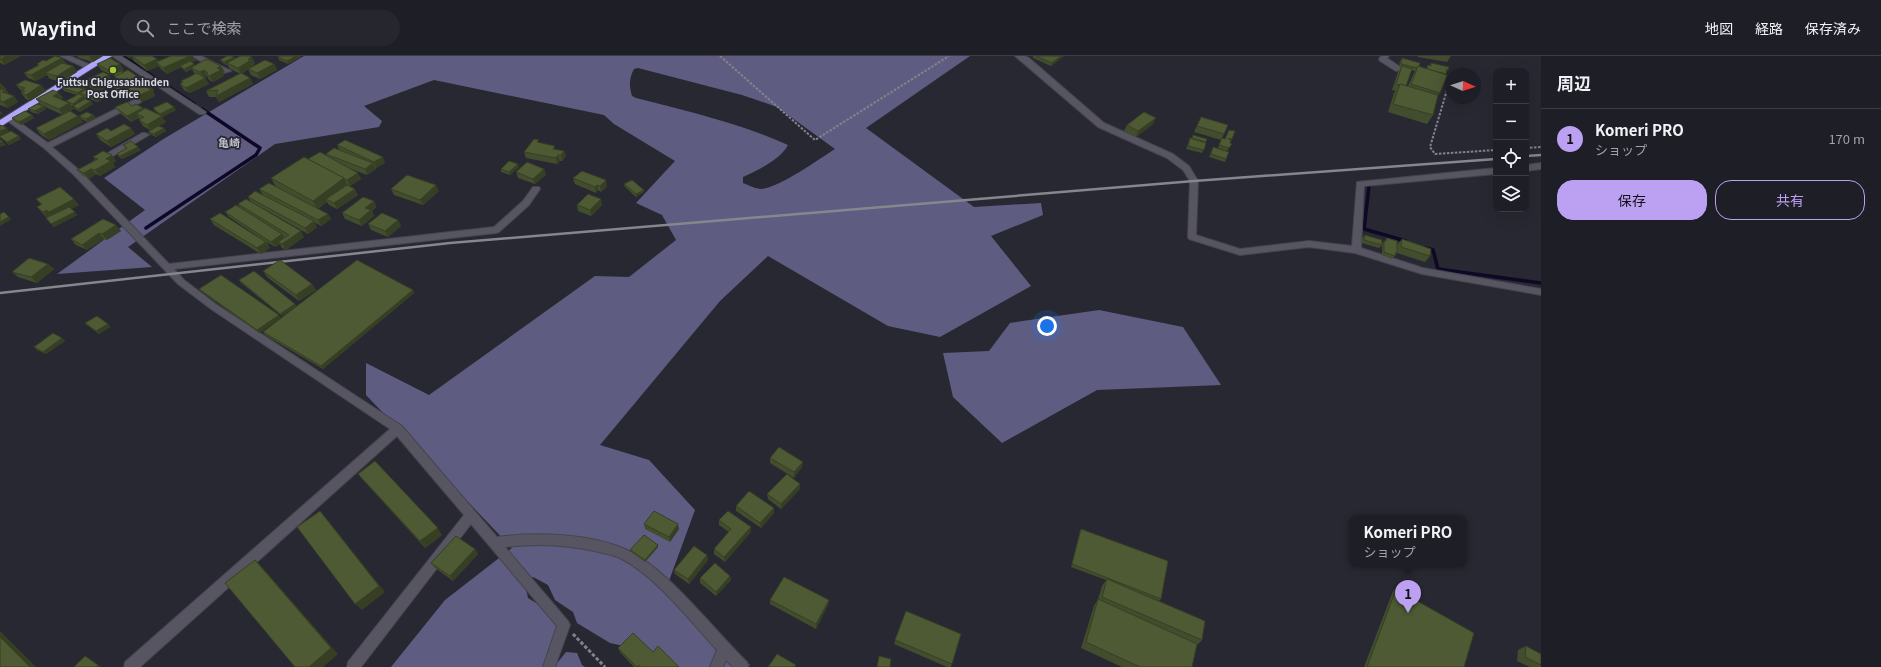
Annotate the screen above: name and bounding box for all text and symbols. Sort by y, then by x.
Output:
search box [120,10,400,46]
text: Wayfind [20,14,96,41]
icon: search [134,17,156,39]
text: ここで検索 [166,17,241,38]
text: 地図 [1705,18,1733,38]
text: 経路 [1755,18,1783,38]
text: 保存済み [1805,18,1861,38]
marker: Futtsu Chigusashinden Post Office [108,65,118,75]
north arrow [1445,68,1481,104]
map controls [1493,68,1529,212]
button: + [1493,68,1529,104]
text: 周辺 [1557,70,1591,95]
place label: Futtsu Chigusashinden Post Office [57,74,169,101]
button: − [1493,104,1529,140]
text: Komeri PRO [1595,119,1684,140]
text: 1 [1566,129,1574,148]
text: 170 m [1828,129,1865,148]
district label: 亀崎 [218,134,240,150]
button: locate [1493,140,1529,176]
text: ショップ [1595,140,1647,159]
button: layers [1493,176,1529,212]
button: 保存 [1557,180,1707,220]
button: 共有 [1715,180,1865,220]
your location [1037,316,1057,336]
popup [1349,515,1467,567]
text: Komeri PRO [1364,521,1452,542]
text: ショップ [1364,542,1416,561]
pin: 1 [1395,580,1421,613]

